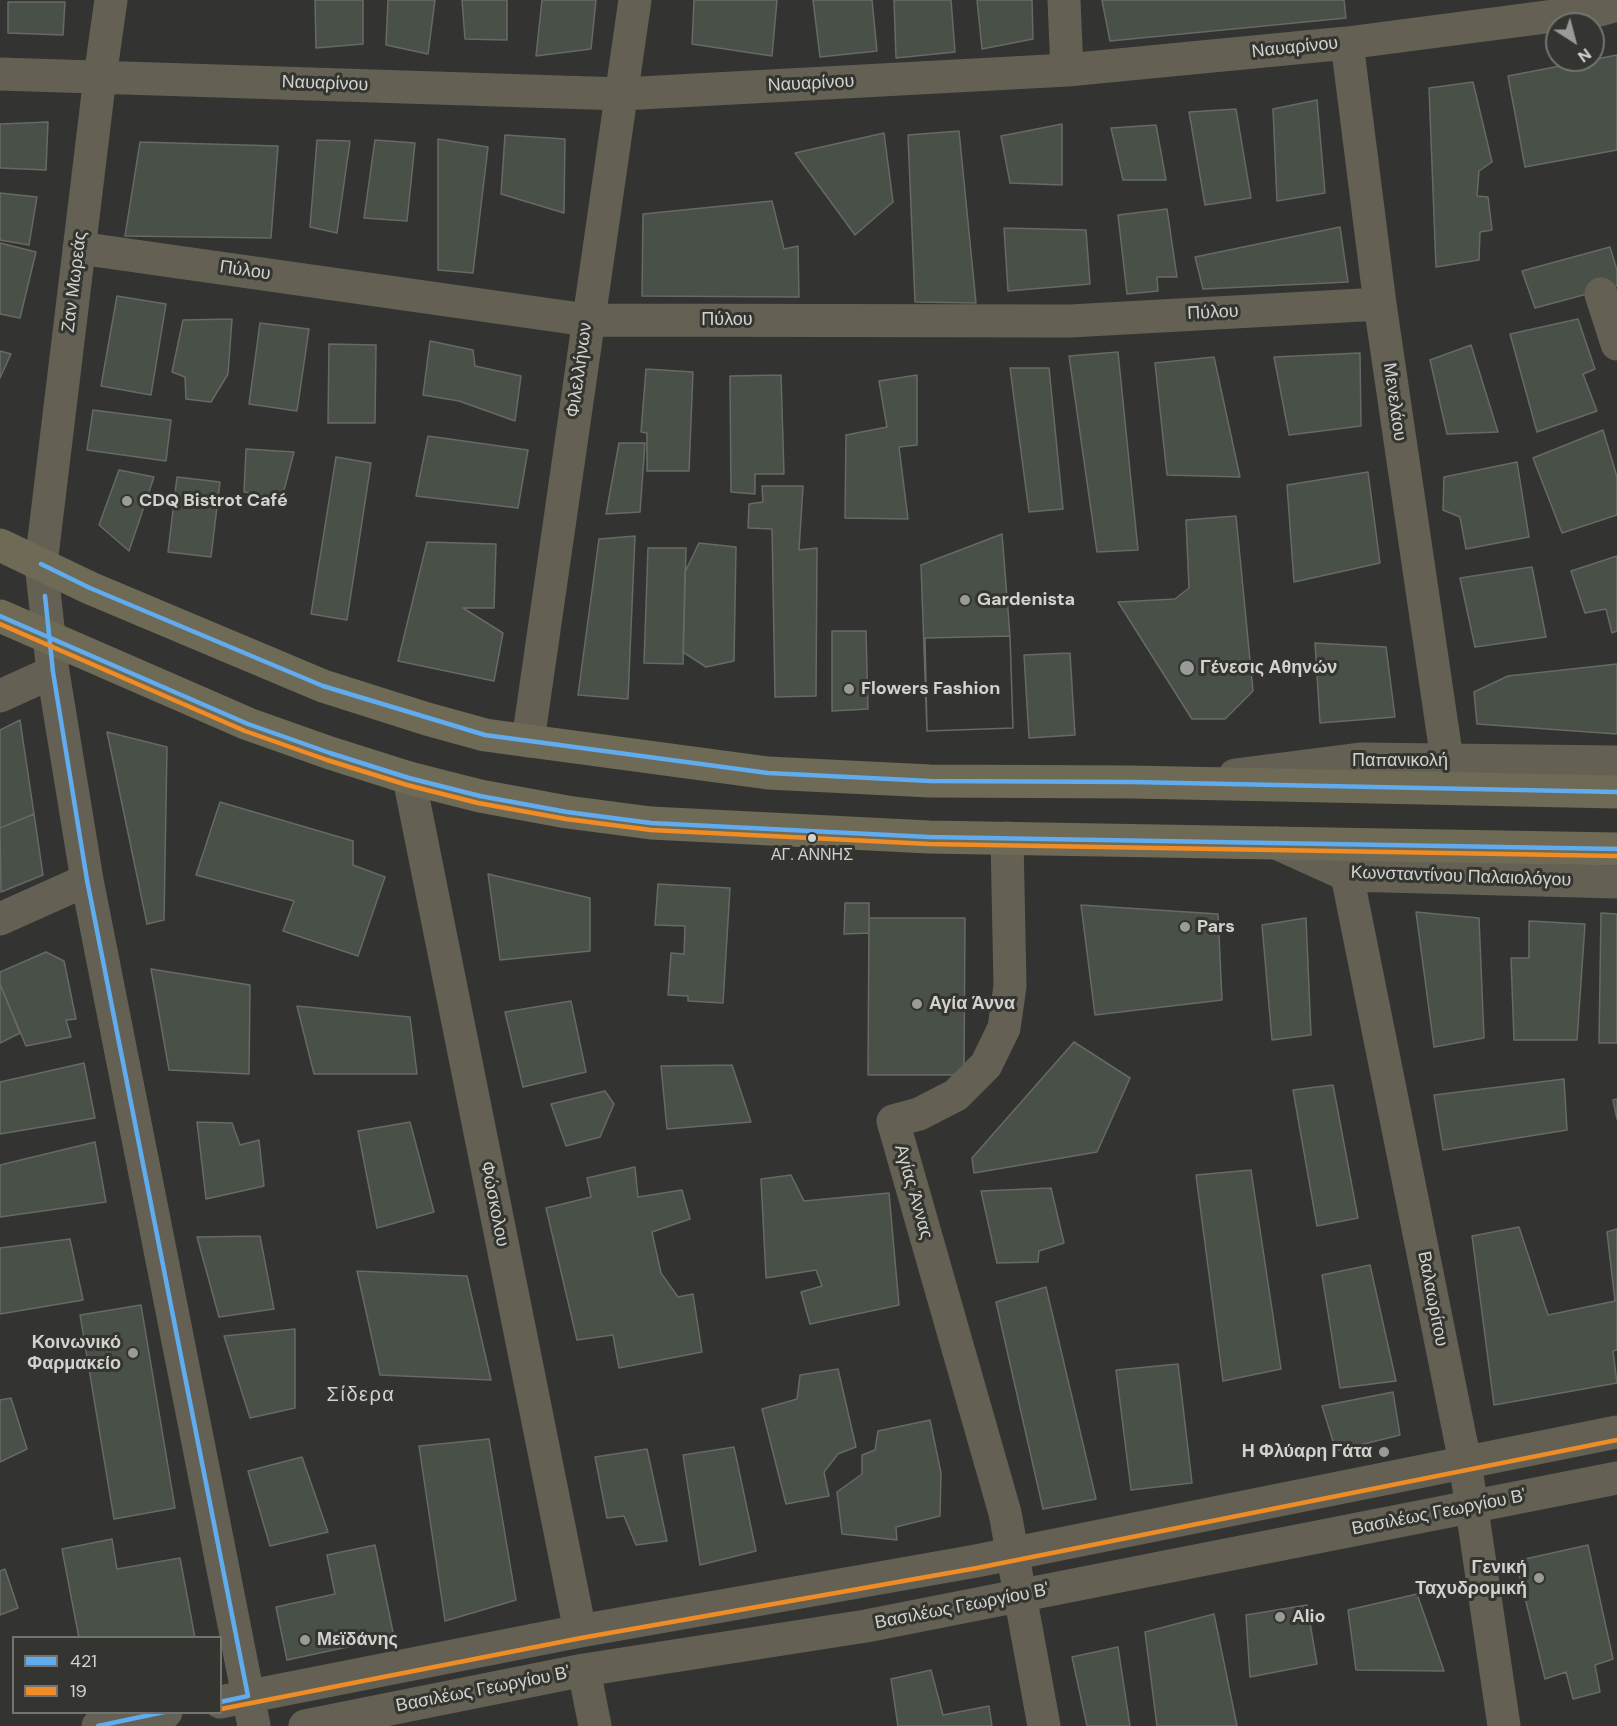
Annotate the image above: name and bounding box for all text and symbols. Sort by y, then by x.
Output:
north arrow [1545,12,1605,72]
street label: Ναυαρίνου [1251,33,1339,63]
text: N [1574,43,1596,67]
street label: Ναυαρίνου [767,71,855,97]
street label: Ναυαρίνου [281,72,369,96]
street label: Ζαν Μωρεάς [58,230,92,334]
street label: Πύλου [218,257,272,285]
street label: Πύλου [1187,301,1239,325]
street label: Πύλου [701,309,753,331]
street label: Φιλελλήνων [563,321,597,419]
street label: Μενελάου [1378,361,1410,443]
place label: CDQ Bistrot Café [139,490,288,512]
marker: CDQ Bistrot Café [120,494,134,508]
place label: Gardenista [977,589,1075,611]
marker: Gardenista [958,593,972,607]
place label: Γένεσις Αθηνών [1200,657,1337,679]
marker: Γένεσις Αθηνών [1178,659,1196,677]
place label: Flowers Fashion [861,678,1000,700]
marker: Flowers Fashion [842,682,856,696]
street label: Παπανικολή [1352,750,1448,772]
marker: ΑΓ. ΑΝΝΗΣ [806,832,818,844]
place label: ΑΓ. ΑΝΝΗΣ [771,846,853,866]
street label: Κωνσταντίνου Παλαιολόγου [1350,862,1572,892]
place label: Pars [1197,916,1235,938]
marker: Pars [1178,920,1192,934]
place label: Αγία Άννα [929,993,1015,1015]
marker: Αγία Άννα [910,997,924,1011]
street label: Αγίας Άννας [889,1142,937,1242]
street label: Φώσκολου [475,1159,513,1249]
street label: Βαλαωρίτου [1412,1250,1452,1348]
place label: Κοινωνικό Φαρμακείο [27,1332,121,1374]
marker: Κοινωνικό Φαρμακείο [126,1346,140,1360]
district label: Σίδερα [327,1384,395,1408]
place label: Η Φλύαρη Γάτα [1242,1441,1372,1463]
marker: Η Φλύαρη Γάτα [1377,1445,1391,1459]
street label: Βασιλέως Γεωργίου Β' [1350,1486,1528,1540]
place label: Γενική Ταχυδρομική [1415,1557,1527,1600]
marker: Γενική Ταχυδρομική [1532,1571,1546,1585]
street label: Βασιλέως Γεωργίου Β' [873,1580,1051,1634]
place label: Alio [1292,1606,1325,1628]
marker: Alio [1273,1610,1287,1624]
place label: Μεϊδάνης [317,1629,398,1651]
marker: Μεϊδάνης [298,1633,312,1647]
legend [12,1636,222,1714]
text: 421 [70,1649,97,1673]
street label: Βασιλέως Γεωργίου Β' [394,1663,572,1717]
text: 19 [70,1679,87,1703]

